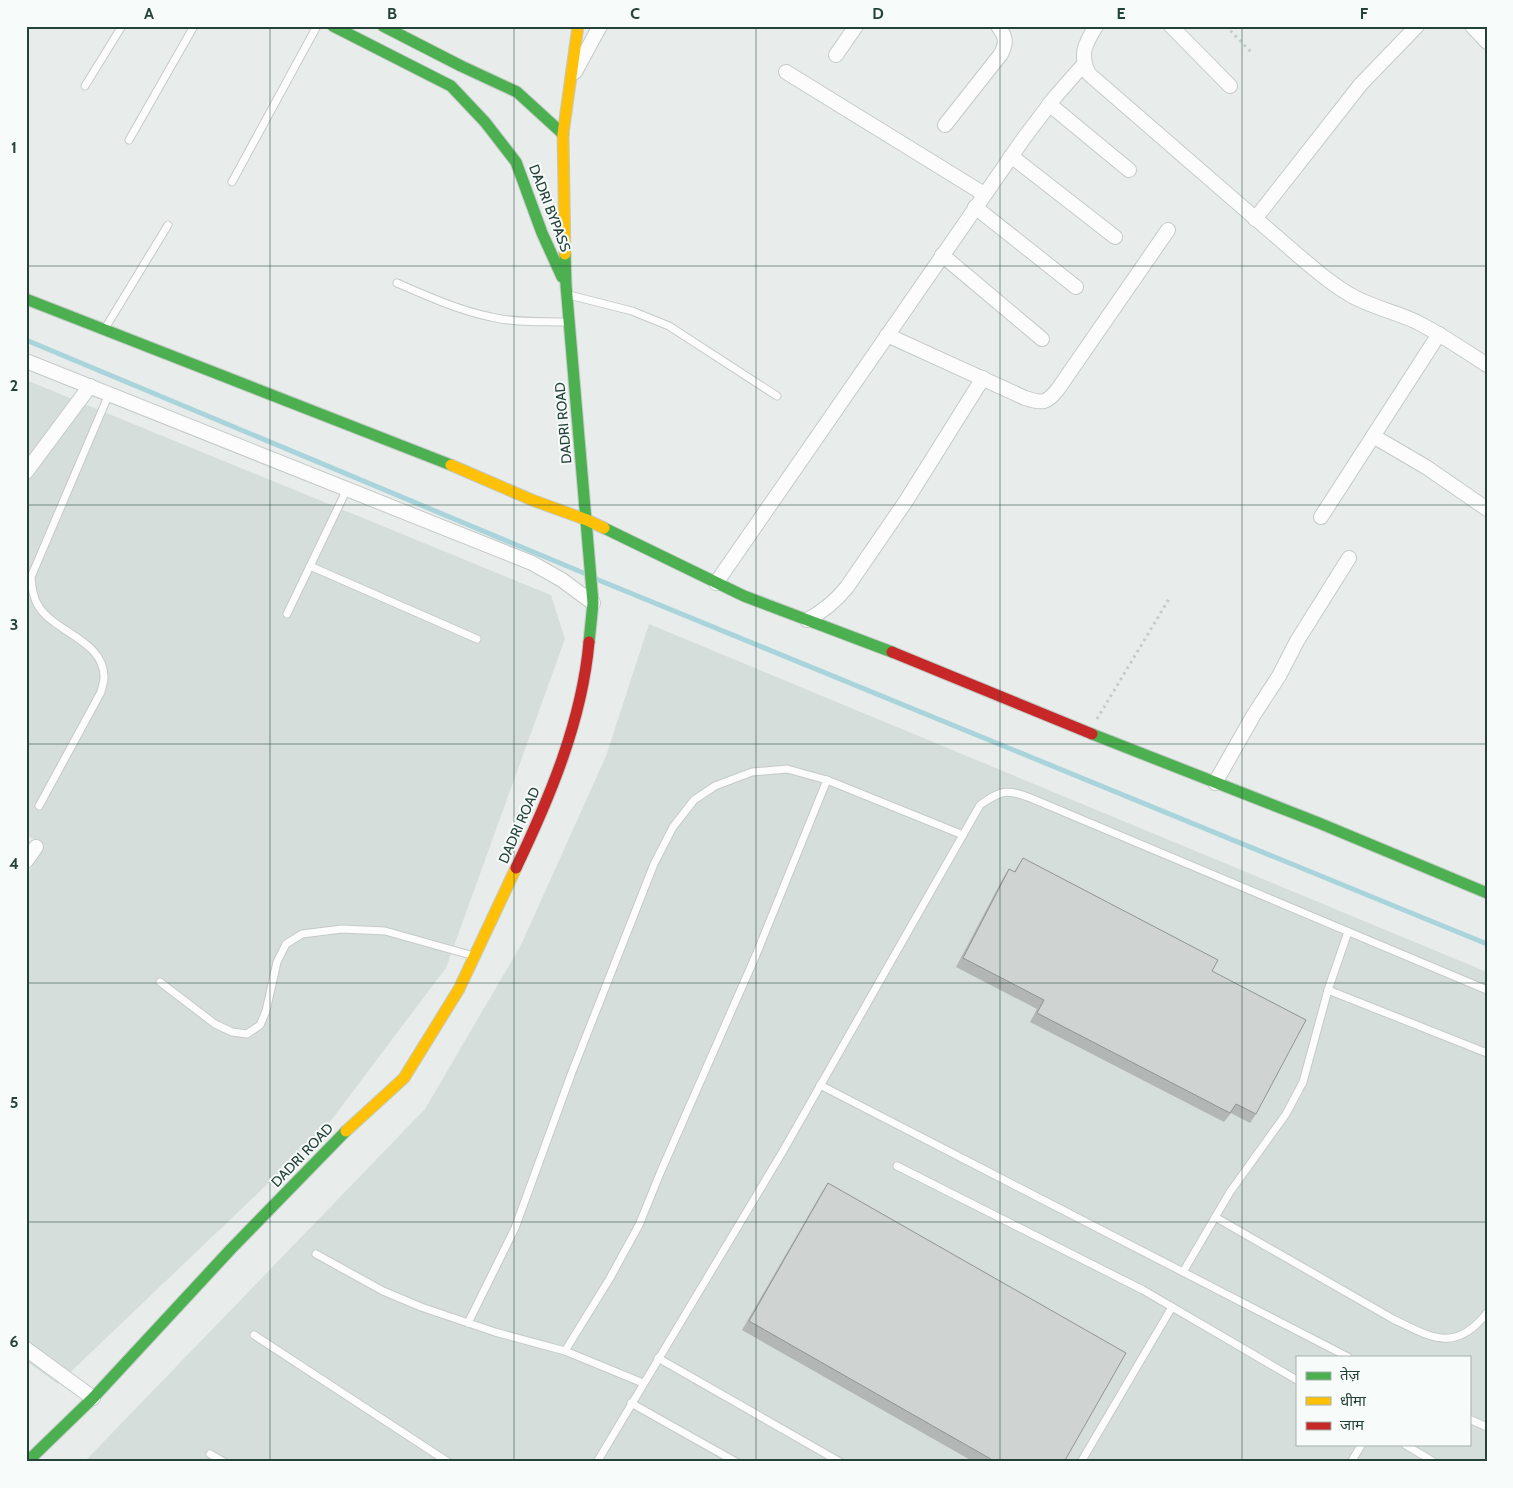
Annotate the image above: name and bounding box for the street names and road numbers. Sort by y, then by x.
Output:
street label: DADRI BYPASS [525,162,575,254]
street label: DADRI ROAD [550,381,576,465]
street label: DADRI ROAD [494,784,544,866]
street label: DADRI ROAD [267,1119,337,1191]

